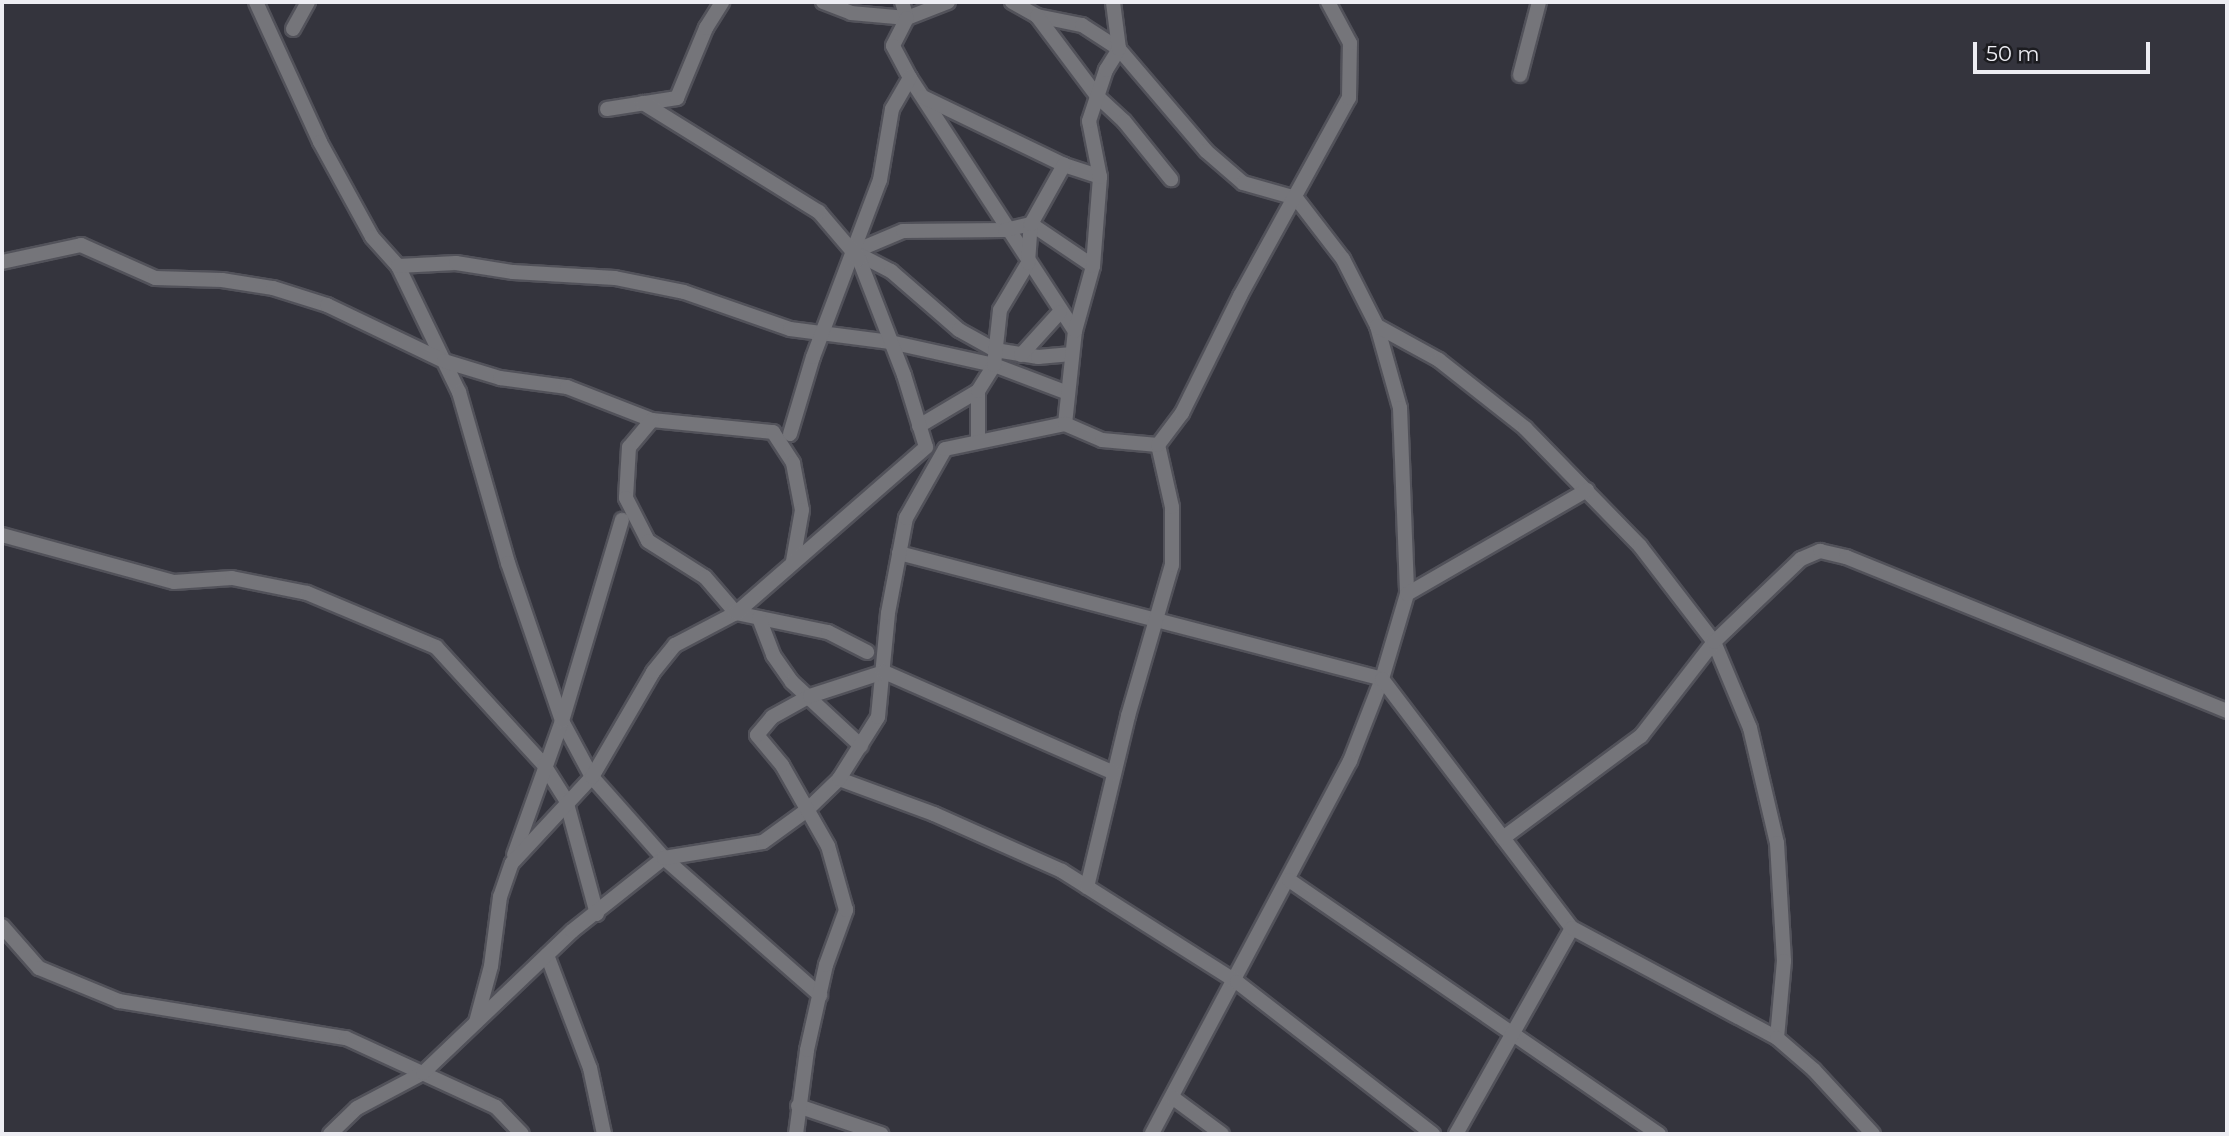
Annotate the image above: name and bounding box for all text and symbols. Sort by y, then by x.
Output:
scale bar [1977,28,2154,72]
text: 50 m [1986,41,2040,66]

